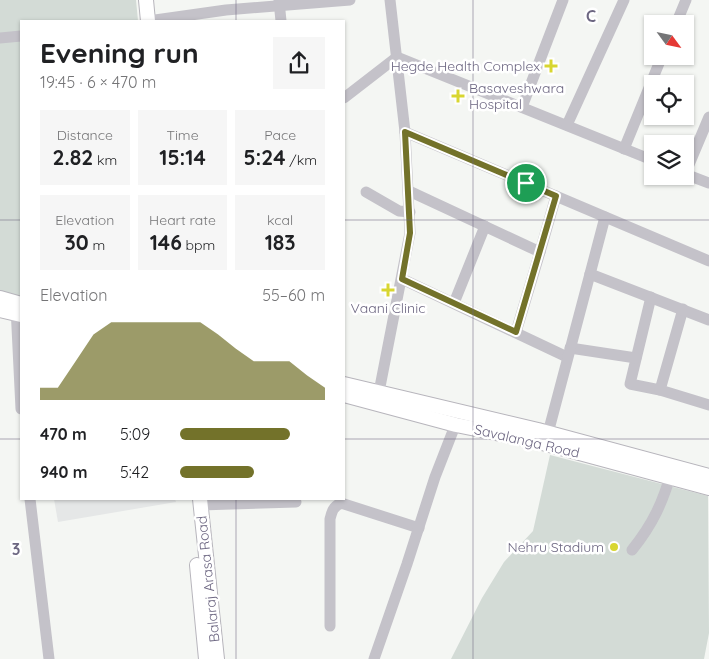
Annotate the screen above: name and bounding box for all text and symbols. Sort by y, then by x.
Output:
text: C [586,6,596,26]
north arrow [644,15,694,65]
map controls [644,15,694,185]
text: Evening run [40,35,199,70]
button: share [273,37,325,89]
place label: Hegde Health Complex [391,57,540,75]
marker: Hegde Health Complex [544,59,558,73]
text: 19:45 · 6 × 470 m [40,72,156,92]
button: locate [644,75,694,125]
place label: Basaveshwara Hospital [469,79,564,113]
marker: Basaveshwara Hospital [451,89,465,103]
text: Distance [57,126,113,144]
text: Time [166,126,199,144]
text: Pace [264,126,296,144]
button: layers [644,135,694,185]
text: 2.82 [52,144,93,170]
text: 15:14 [159,144,206,170]
text: 5:24 [243,144,286,170]
text: km [93,151,117,169]
text: /km [286,151,317,169]
pin [505,162,547,204]
icon: arrive [512,169,540,197]
text: Elevation [55,211,114,229]
text: Heart rate [149,211,216,229]
text: kcal [267,211,293,229]
text: 30 [64,229,89,255]
text: 146 [150,229,182,255]
text: 183 [265,229,296,255]
text: m [89,236,105,254]
text: bpm [182,236,215,254]
marker: Vaani Clinic [381,283,395,297]
text: Elevation [40,285,107,305]
text: 55–60 m [262,285,325,305]
place label: Vaani Clinic [351,299,425,317]
street label: Savalanga Road [473,420,581,462]
text: 470 m [40,424,87,444]
text: 5:09 [120,424,150,444]
text: 940 m [40,462,88,482]
text: 5:42 [120,462,149,482]
street label: Balaraj Arasa Road [192,515,224,643]
place label: Nehru Stadium [507,538,604,556]
text: 3 [12,539,20,559]
marker: Nehru Stadium [608,541,620,553]

